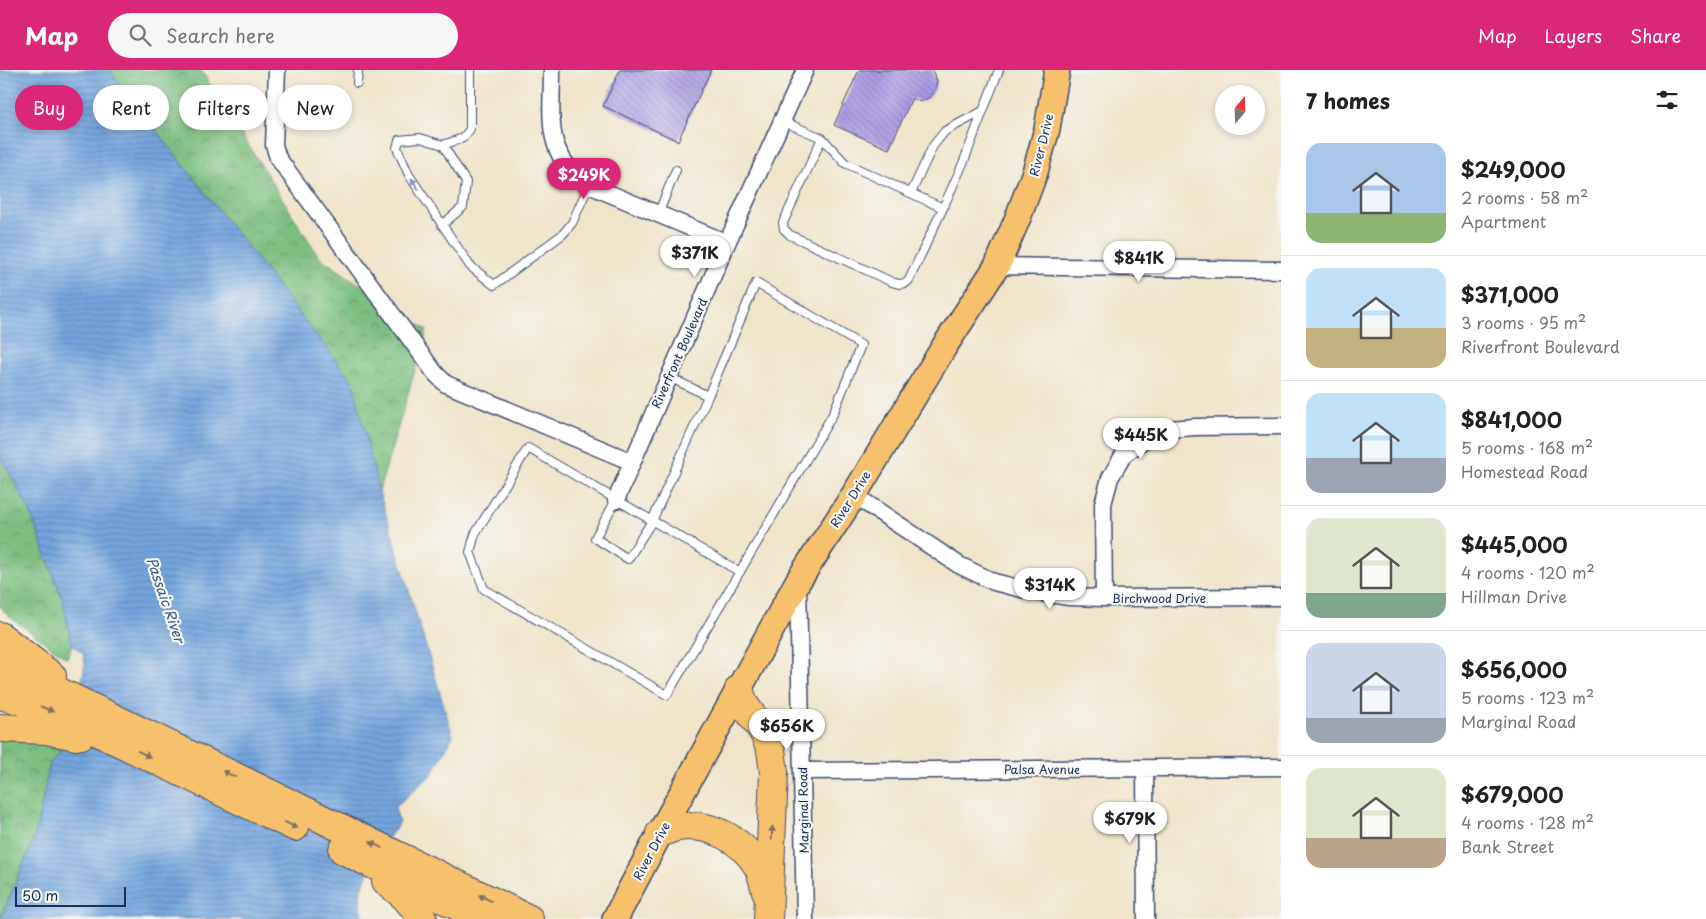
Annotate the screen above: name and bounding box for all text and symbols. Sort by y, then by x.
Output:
search box [108,13,458,58]
text: Map [25,17,78,53]
icon: search [126,21,154,49]
text: Search here [166,21,275,49]
text: Map [1478,22,1517,49]
text: Layers [1545,22,1602,49]
text: Share [1630,22,1681,49]
text: 7 homes [1306,84,1390,116]
chip: Buy [15,85,83,130]
chip: Rent [93,85,169,130]
chip: Filters [179,85,268,130]
chip: New [278,85,352,130]
north arrow [1215,85,1265,135]
map controls [1215,85,1265,135]
icon: filters [1653,86,1681,114]
street label: River Drive [1025,112,1057,178]
text: $249,000 [1461,153,1566,185]
pin: $249K [549,158,619,200]
text: $249K [558,162,610,186]
icon: home [1346,163,1406,223]
one-way arrow [410,177,420,191]
text: 2 rooms · 58 m² [1461,185,1588,209]
text: Apartment [1461,209,1546,233]
pin: $371K [660,236,730,278]
text: $371K [671,240,719,264]
pin: $841K [1104,240,1174,283]
text: $841K [1114,245,1164,269]
text: $371,000 [1461,278,1559,310]
icon: home [1346,288,1406,348]
street label: Riverfront Boulevard [647,294,712,411]
text: 3 rooms · 95 m² [1461,310,1586,334]
text: Riverfront Boulevard [1461,334,1620,358]
text: $841,000 [1461,403,1562,435]
icon: home [1346,413,1406,473]
pin: $445K [1106,418,1176,460]
text: $445K [1114,422,1168,446]
text: 5 rooms · 168 m² [1461,435,1593,459]
text: Homestead Road [1461,459,1588,483]
street label: River Drive [825,467,875,531]
text: $445,000 [1461,528,1568,560]
icon: home [1346,538,1406,598]
water label: Passaic River [142,555,191,647]
text: 4 rooms · 120 m² [1461,560,1595,584]
pin: $314K [1015,568,1085,610]
text: $314K [1025,572,1075,596]
text: Hillman Drive [1461,584,1567,608]
street label: Birchwood Drive [1112,589,1206,607]
text: $656,000 [1461,653,1567,685]
icon: home [1346,663,1406,723]
text: 5 rooms · 123 m² [1461,685,1594,709]
one-way arrow [39,706,54,714]
pin: $656K [752,708,822,751]
text: Marginal Road [1461,709,1576,733]
text: $656K [760,713,814,737]
one-way arrow [137,751,151,759]
street label: Palsa Avenue [1004,760,1080,778]
street label: Marginal Road [793,767,813,853]
one-way arrow [222,770,237,778]
text: $679,000 [1461,778,1563,810]
icon: home [1346,788,1406,848]
pin: $679K [1095,802,1165,844]
text: $679K [1104,806,1156,830]
text: 4 rooms · 128 m² [1461,810,1594,834]
street label: River Drive [628,819,674,883]
one-way arrow [284,821,298,829]
one-way arrow [768,825,776,841]
text: Bank Street [1461,834,1554,858]
one-way arrow [368,841,383,849]
scale bar [15,884,126,907]
text: 50 m [22,885,58,906]
one-way arrow [478,894,492,902]

